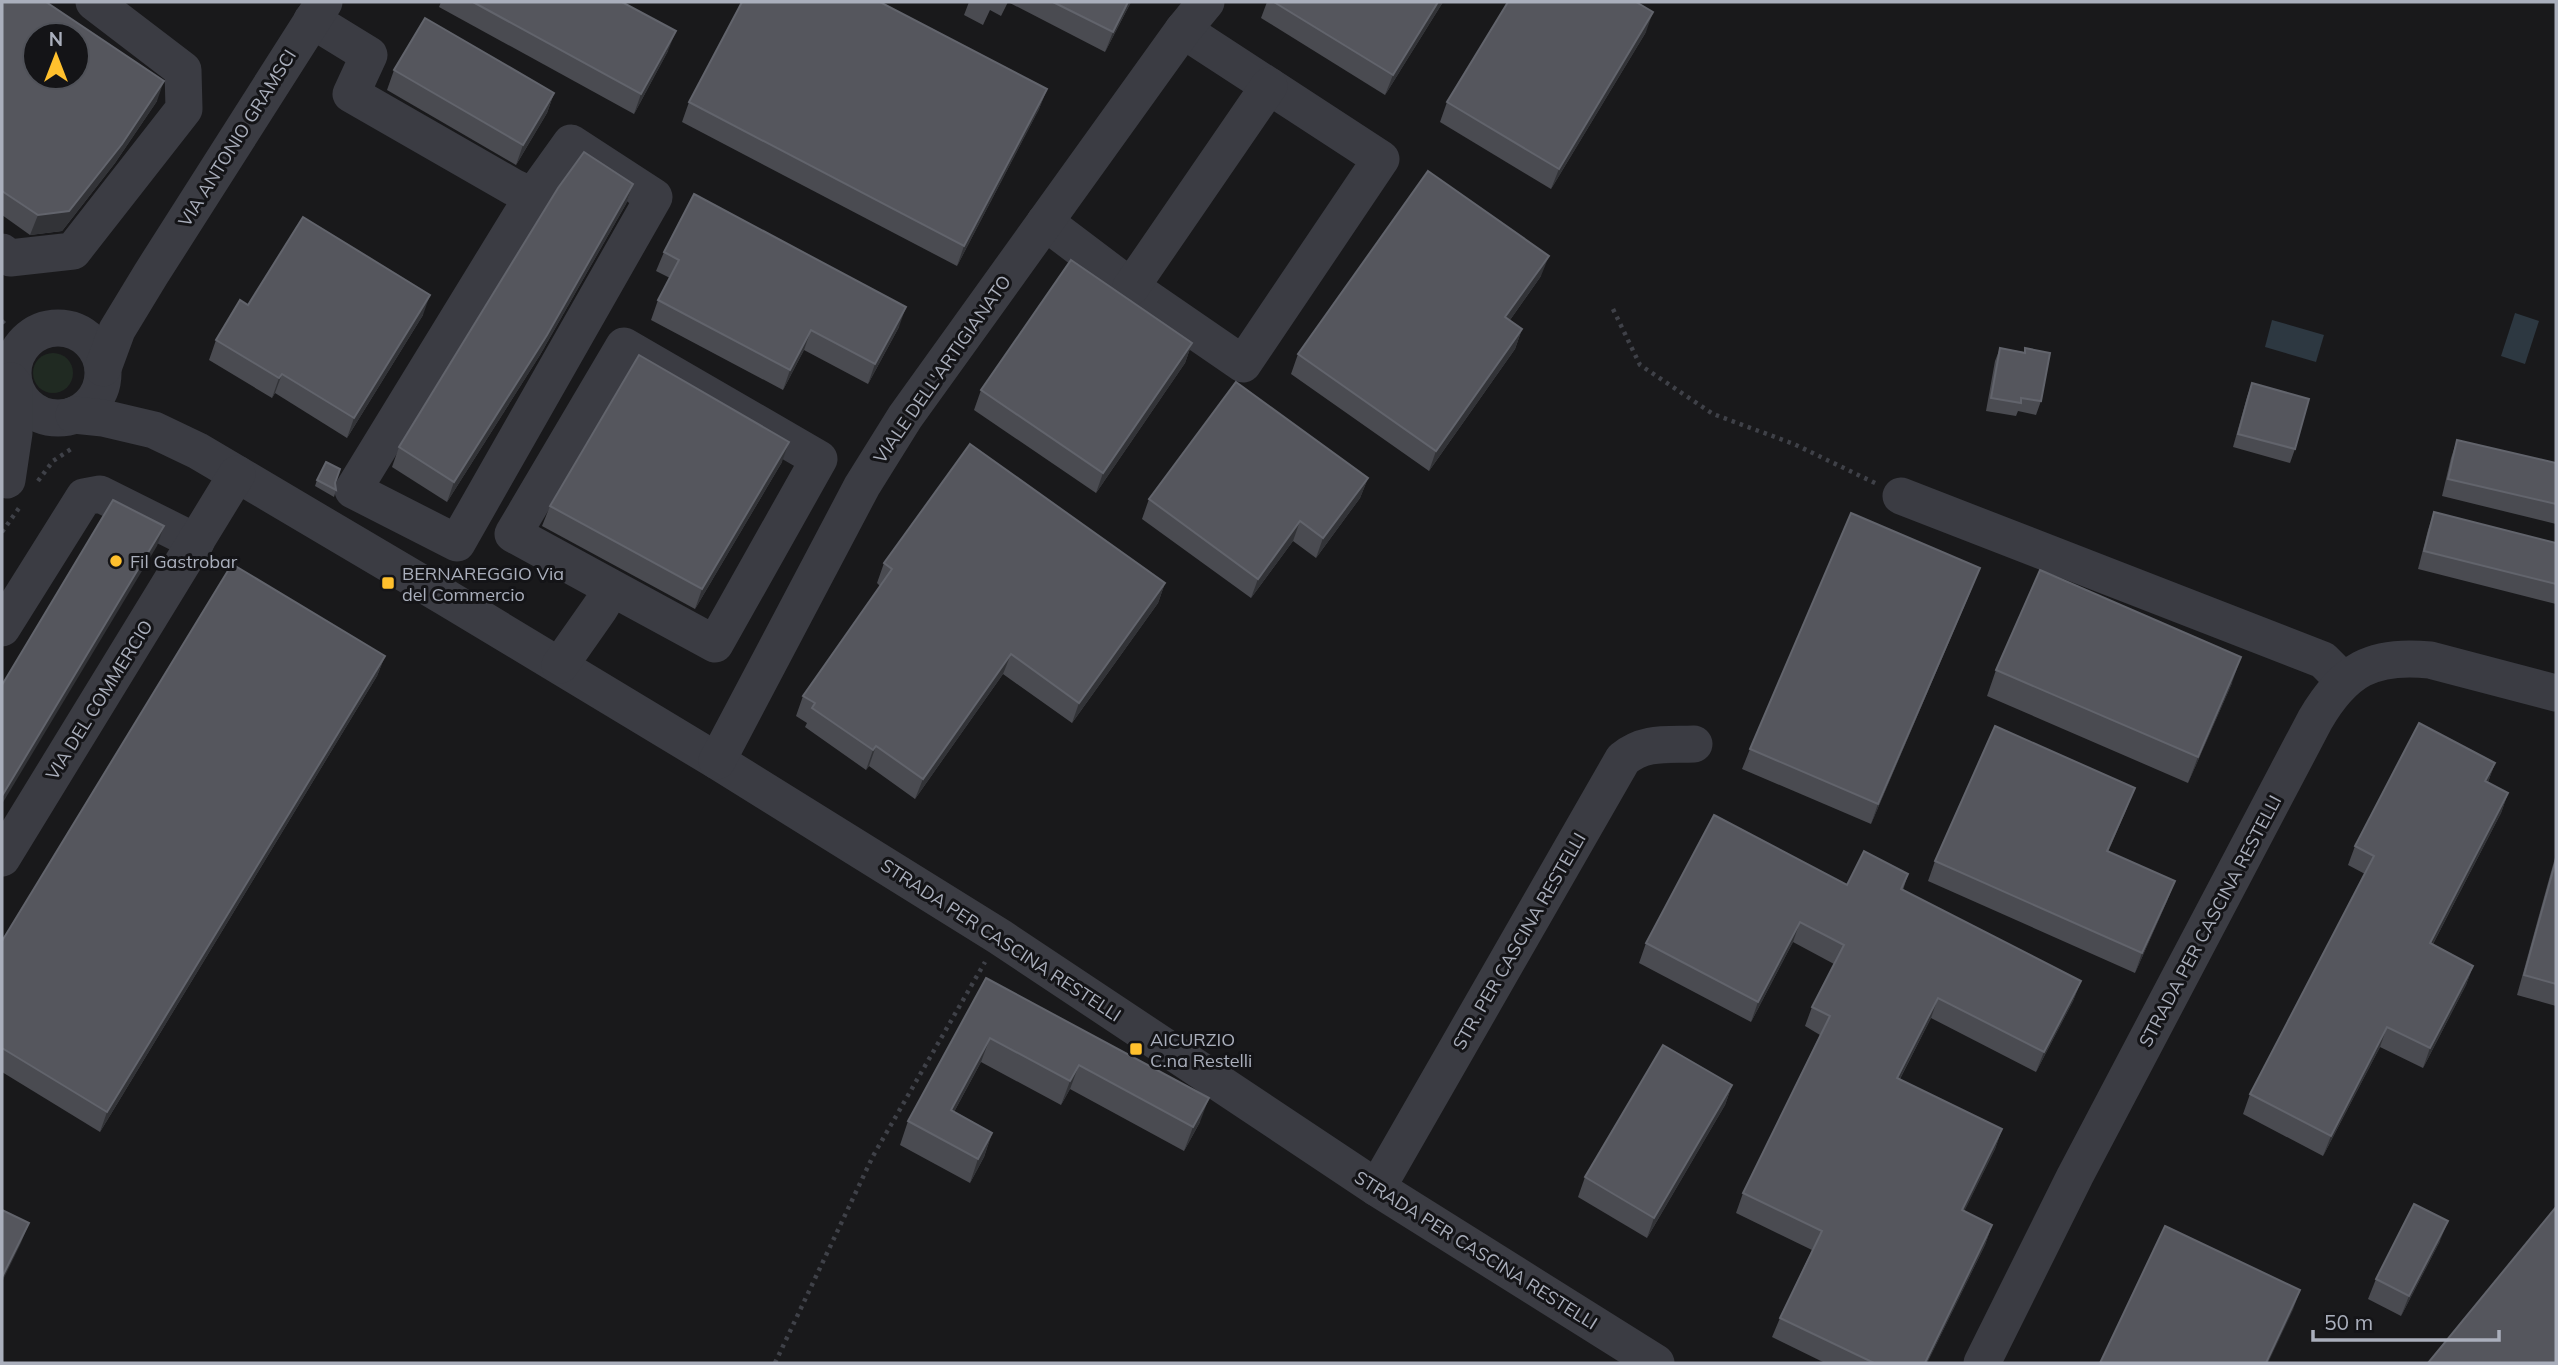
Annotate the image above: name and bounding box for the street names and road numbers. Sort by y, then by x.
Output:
street label: VIA ANTONIO GRAMSCI [173,45,301,231]
street label: VIALE DELL'ARTIGIANATO [868,271,1016,467]
street label: VIA DEL COMMERCIO [40,616,158,784]
street label: STRADA PER CASCINA RESTELLI [2134,791,2286,1051]
street label: STR. PER CASCINA RESTELLI [1447,828,1591,1054]
street label: STRADA PER CASCINA RESTELLI [876,854,1126,1026]
street label: STRADA PER CASCINA RESTELLI [1350,1165,1602,1335]

